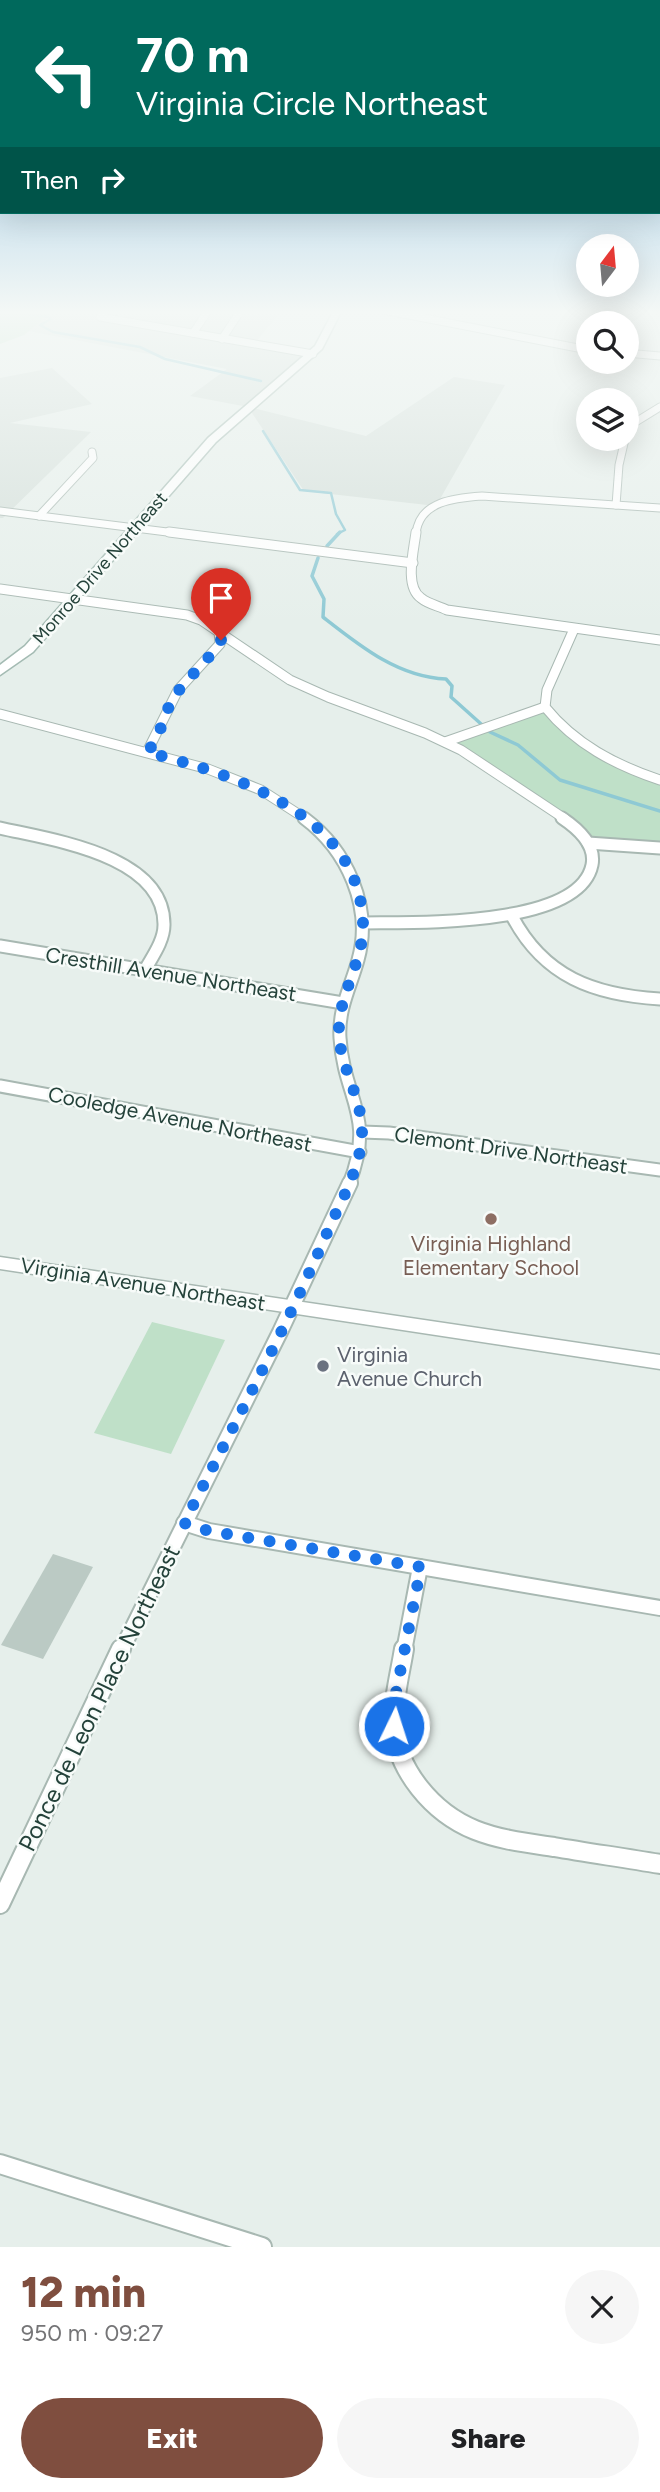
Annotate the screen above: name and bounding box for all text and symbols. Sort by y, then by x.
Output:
text: 70 m [136,25,249,84]
icon: left [21,28,112,119]
text: Virginia Circle Northeast [136,85,488,123]
icon: right [93,161,131,199]
text: Then [21,164,79,196]
north arrow [576,234,639,298]
map controls [576,234,639,451]
button: search [576,311,639,374]
button: layers [576,388,639,451]
street label: Monroe Drive Northeast [28,487,172,648]
pin [191,568,251,640]
icon: arrive [202,579,240,617]
street label: Cresthill Avenue Northeast [44,942,298,1006]
street label: Cooledge Avenue Northeast [46,1081,314,1157]
street label: Clemont Drive Northeast [393,1121,629,1179]
marker: Virginia Highland Elementary School [483,1211,499,1227]
place label: Virginia Highland Elementary School [403,1231,579,1280]
street label: Virginia Avenue Northeast [19,1252,267,1316]
place label: Virginia Avenue Church [337,1342,482,1391]
marker: Virginia Avenue Church [315,1358,331,1374]
street label: Ponce de Leon Place Northeast [12,1540,186,1856]
position arrow [357,1689,431,1763]
text: 12 min [21,2267,146,2318]
button: close [565,2270,639,2344]
text: 950 m · 09:27 [21,2319,163,2347]
button: Exit [21,2398,323,2478]
button: Share [337,2398,639,2478]

